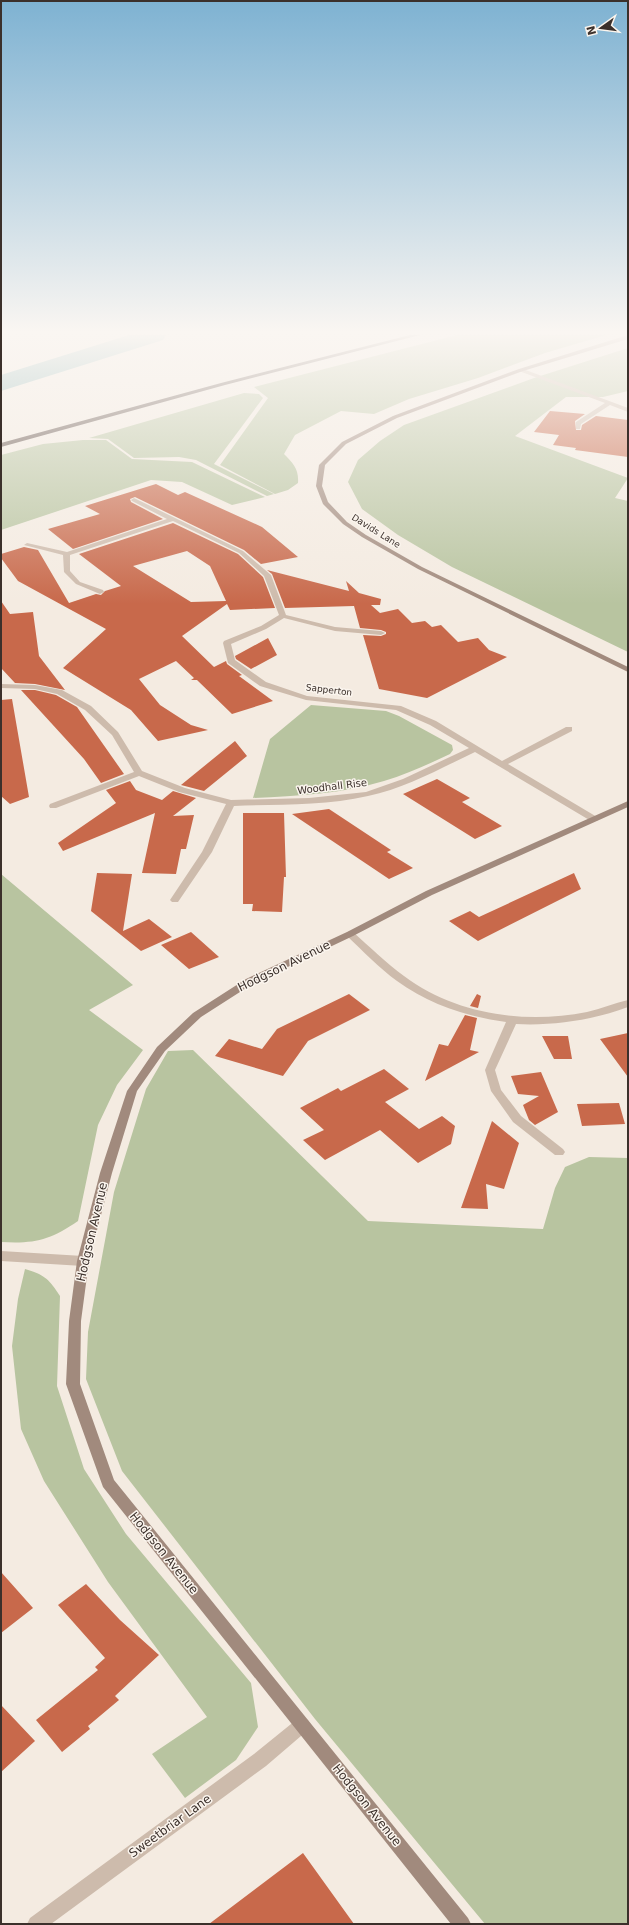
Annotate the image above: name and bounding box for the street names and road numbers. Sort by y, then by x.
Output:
street label: Davids Lane [350,512,402,550]
street label: Sapperton [305,682,353,698]
street label: Woodhall Rise [297,777,368,796]
street label: Hodgson Avenue [235,938,333,994]
street label: Hodgson Avenue [74,1181,110,1283]
street label: Hodgson Avenue [127,1509,201,1597]
street label: Hodgson Avenue [330,1761,404,1849]
street label: Sweetbriar Lane [126,1792,214,1860]

